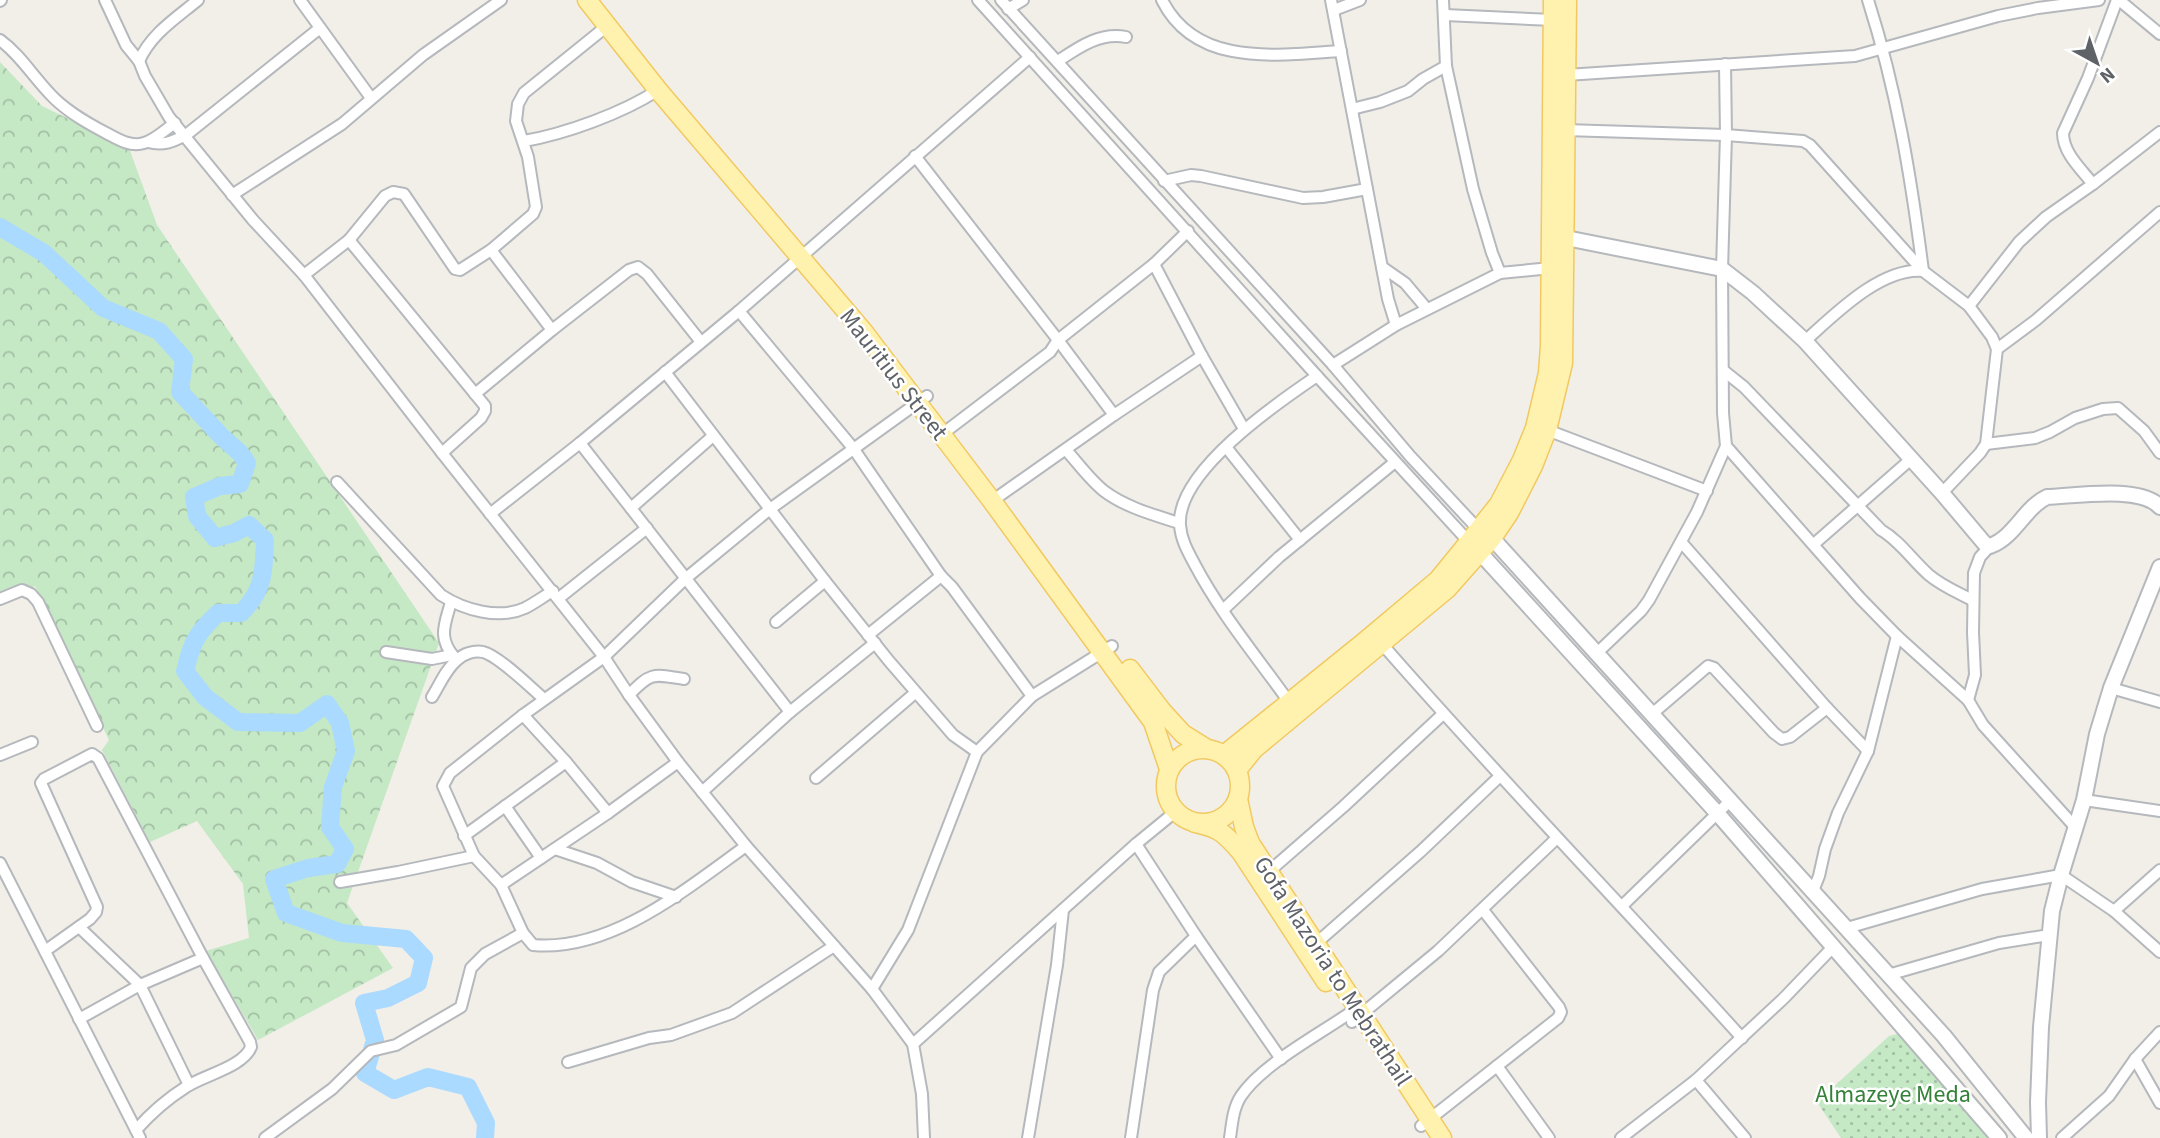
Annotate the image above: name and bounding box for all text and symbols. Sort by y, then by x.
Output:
north arrow [2062,28,2132,98]
text: N [2093,60,2120,89]
street label: Mauritius Street [831,301,956,448]
street label: Gofa Mazoria to Mebrathail [1245,849,1420,1093]
park label: Almazeye Meda [1815,1077,1971,1112]

